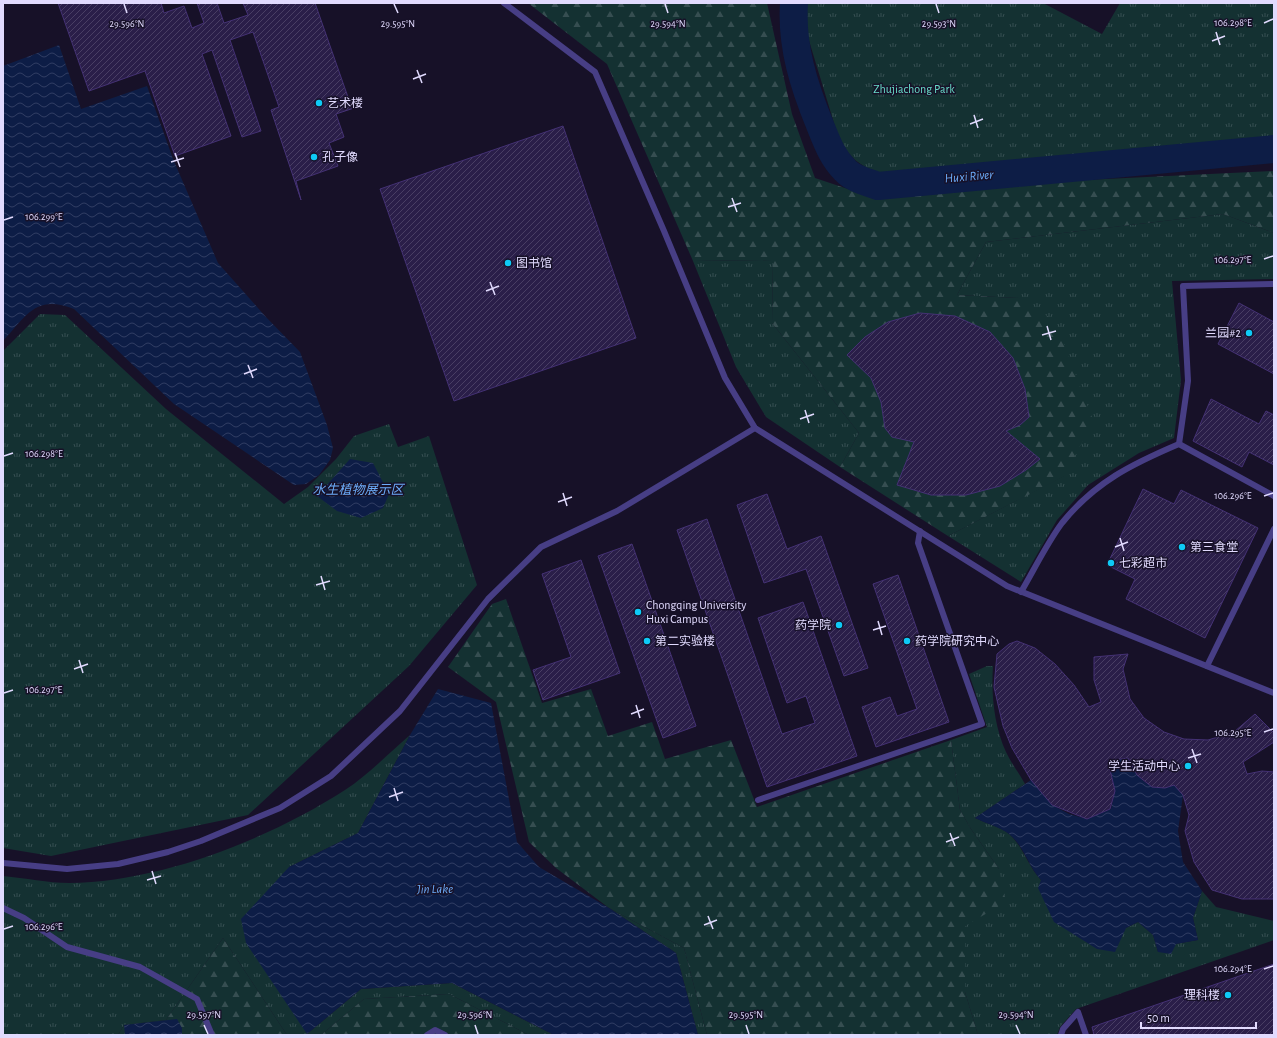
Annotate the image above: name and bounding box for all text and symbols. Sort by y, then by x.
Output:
text: 106.298°E [1214,18,1252,28]
text: 29.596°N [110,19,144,29]
text: 29.595°N [381,19,415,29]
text: 29.594°N [651,19,686,29]
text: 29.593°N [922,19,956,29]
park label: Zhujiachong Park [873,83,955,96]
place label: 艺术楼 [327,97,363,109]
marker: 艺术楼 [314,98,324,108]
place label: 孔子像 [322,150,358,163]
marker: 孔子像 [309,152,319,162]
water label: Huxi River [944,168,995,186]
text: 106.299°E [25,212,63,222]
text: 106.297°E [1215,255,1252,265]
place label: 图书馆 [516,256,552,269]
marker: 图书馆 [503,258,513,268]
place label: 兰园#2 [1205,327,1242,339]
marker: 兰园#2 [1244,328,1254,338]
text: 106.298°E [25,449,63,459]
water label: 水生植物展示区 [312,483,405,497]
text: 106.296°E [1214,491,1252,501]
place label: 第三食堂 [1190,540,1238,553]
marker: 第三食堂 [1177,542,1187,552]
place label: 七彩超市 [1119,556,1167,569]
marker: 七彩超市 [1106,558,1116,568]
place label: Chongqing University Huxi Campus [646,599,746,625]
marker: Chongqing University Huxi Campus [633,607,643,617]
place label: 药学院 [795,618,831,631]
marker: 药学院 [834,620,844,630]
place label: 第二实验楼 [655,634,715,647]
place label: 药学院研究中心 [915,634,999,647]
marker: 第二实验楼 [642,636,652,646]
marker: 药学院研究中心 [902,636,912,646]
text: 106.297°E [26,685,63,695]
text: 106.295°E [1215,728,1252,738]
place label: 学生活动中心 [1108,759,1180,772]
marker: 学生活动中心 [1183,761,1193,771]
water label: Jin Lake [416,883,453,896]
text: 106.296°E [25,922,63,932]
text: 106.294°E [1214,964,1252,974]
place label: 理科楼 [1184,988,1220,1001]
marker: 理科楼 [1223,990,1233,1000]
scale bar [1141,1004,1256,1030]
text: 29.597°N [187,1010,221,1020]
text: 29.596°N [458,1010,492,1020]
text: 29.595°N [729,1010,763,1020]
text: 29.594°N [999,1010,1034,1020]
text: 50 m [1147,1012,1170,1024]

